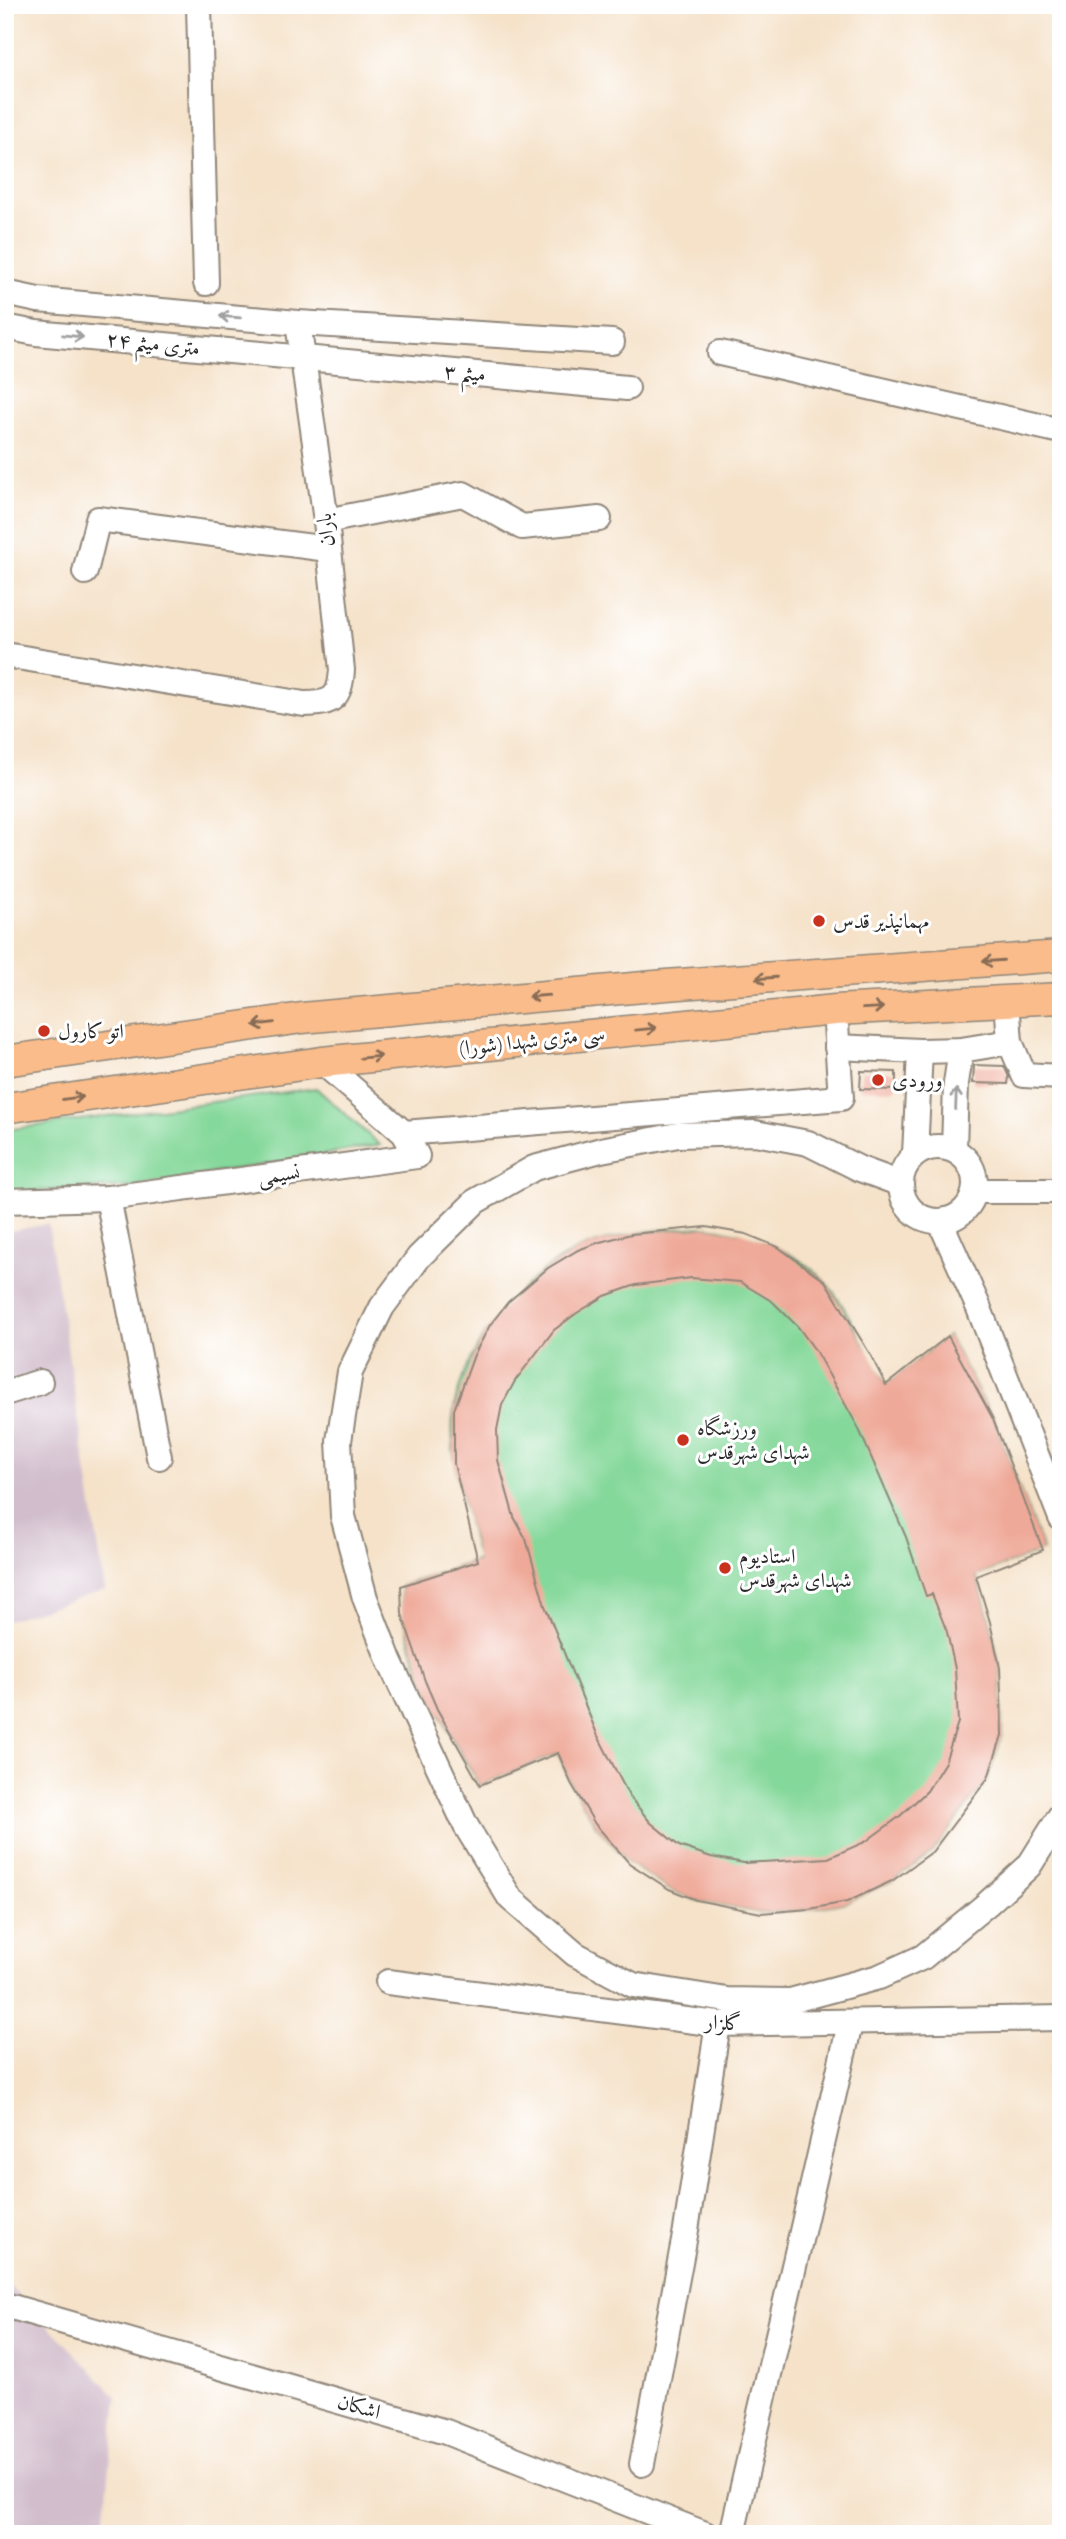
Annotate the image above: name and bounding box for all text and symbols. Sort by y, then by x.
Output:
one-way arrow [219,310,241,323]
street label: ۲۴ متری میثم [104,326,201,369]
one-way arrow [61,330,84,343]
street label: میثم ۳ [442,358,487,395]
street label: باران [311,512,341,548]
place label: مهمانپذیر قدس [833,908,929,935]
marker: مهمانپذیر قدس [811,913,827,929]
one-way arrow [982,955,1004,968]
one-way arrow [755,972,778,985]
one-way arrow [528,990,551,1003]
one-way arrow [861,1002,884,1015]
one-way arrow [253,1017,276,1030]
place label: اتو کارول [58,1018,124,1045]
street label: سی متری شهدا (شورا) [458,1020,606,1063]
marker: اتو کارول [36,1023,52,1039]
one-way arrow [634,1023,657,1036]
one-way arrow [359,1050,382,1063]
place label: ورودی [892,1067,943,1094]
marker: ورودی [870,1072,886,1088]
one-way arrow [949,1088,962,1111]
one-way arrow [61,1091,84,1104]
street label: نسیمی [256,1159,302,1191]
place label: ورزشگاه شهدای شهرقدس [697,1415,810,1466]
marker: ورزشگاه شهدای شهرقدس [675,1432,691,1448]
place label: استادیوم شهدای شهرقدس [739,1543,852,1594]
marker: استادیوم شهدای شهرقدس [717,1560,733,1576]
street label: گلزار [702,2008,742,2037]
street label: اشکان [334,2388,384,2426]

